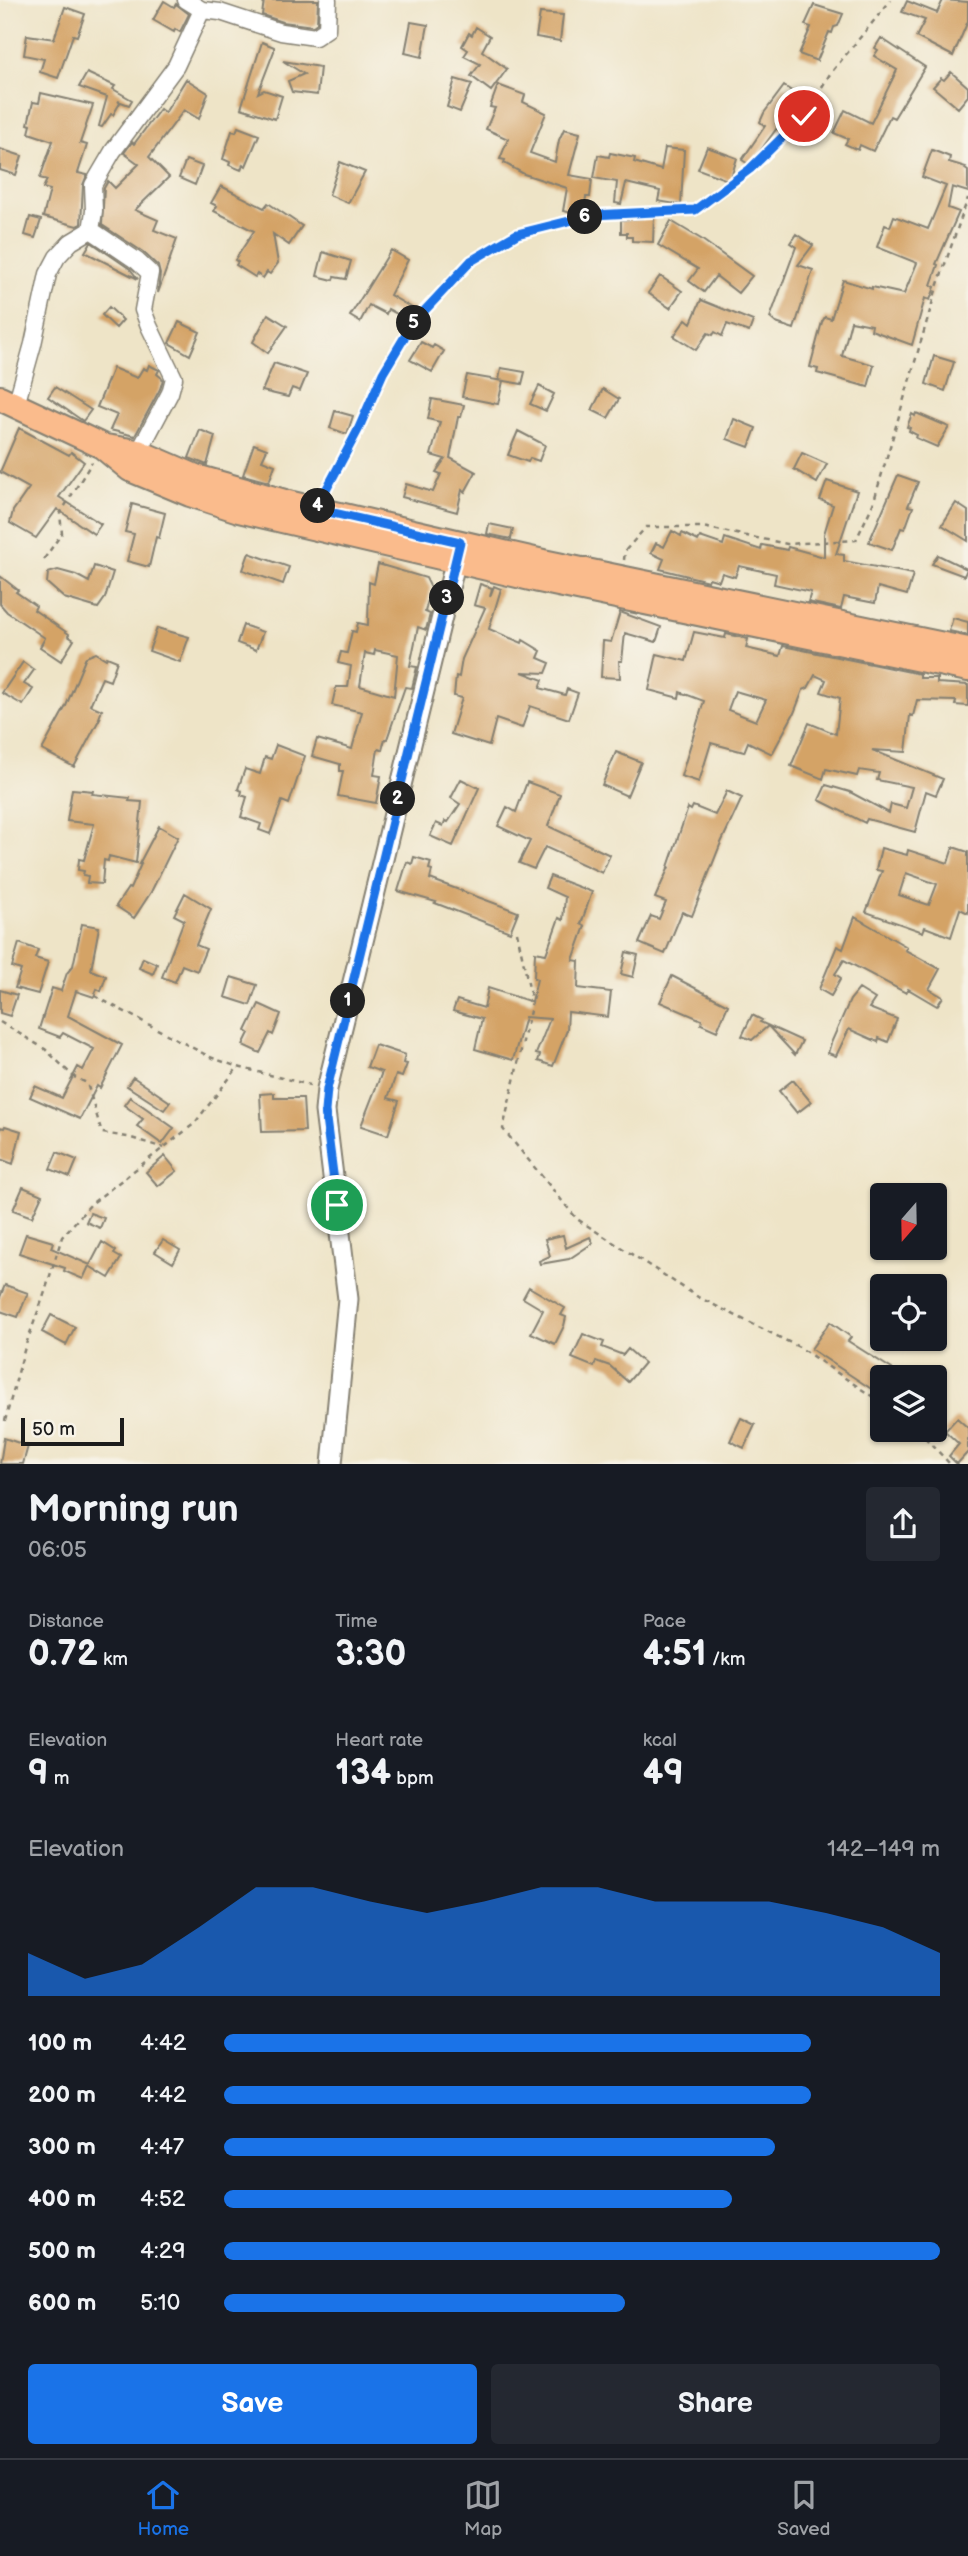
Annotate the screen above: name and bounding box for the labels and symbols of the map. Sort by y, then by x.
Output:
pin [774,86,834,146]
pin: 6 [568,200,602,234]
pin: 5 [396,306,432,340]
pin: 4 [300,489,336,524]
pin: 3 [430,580,464,616]
pin: 2 [380,782,416,816]
pin: 1 [330,984,366,1018]
pin [307,1175,367,1235]
north arrow [870,1183,947,1260]
scale bar [21,1415,124,1447]

